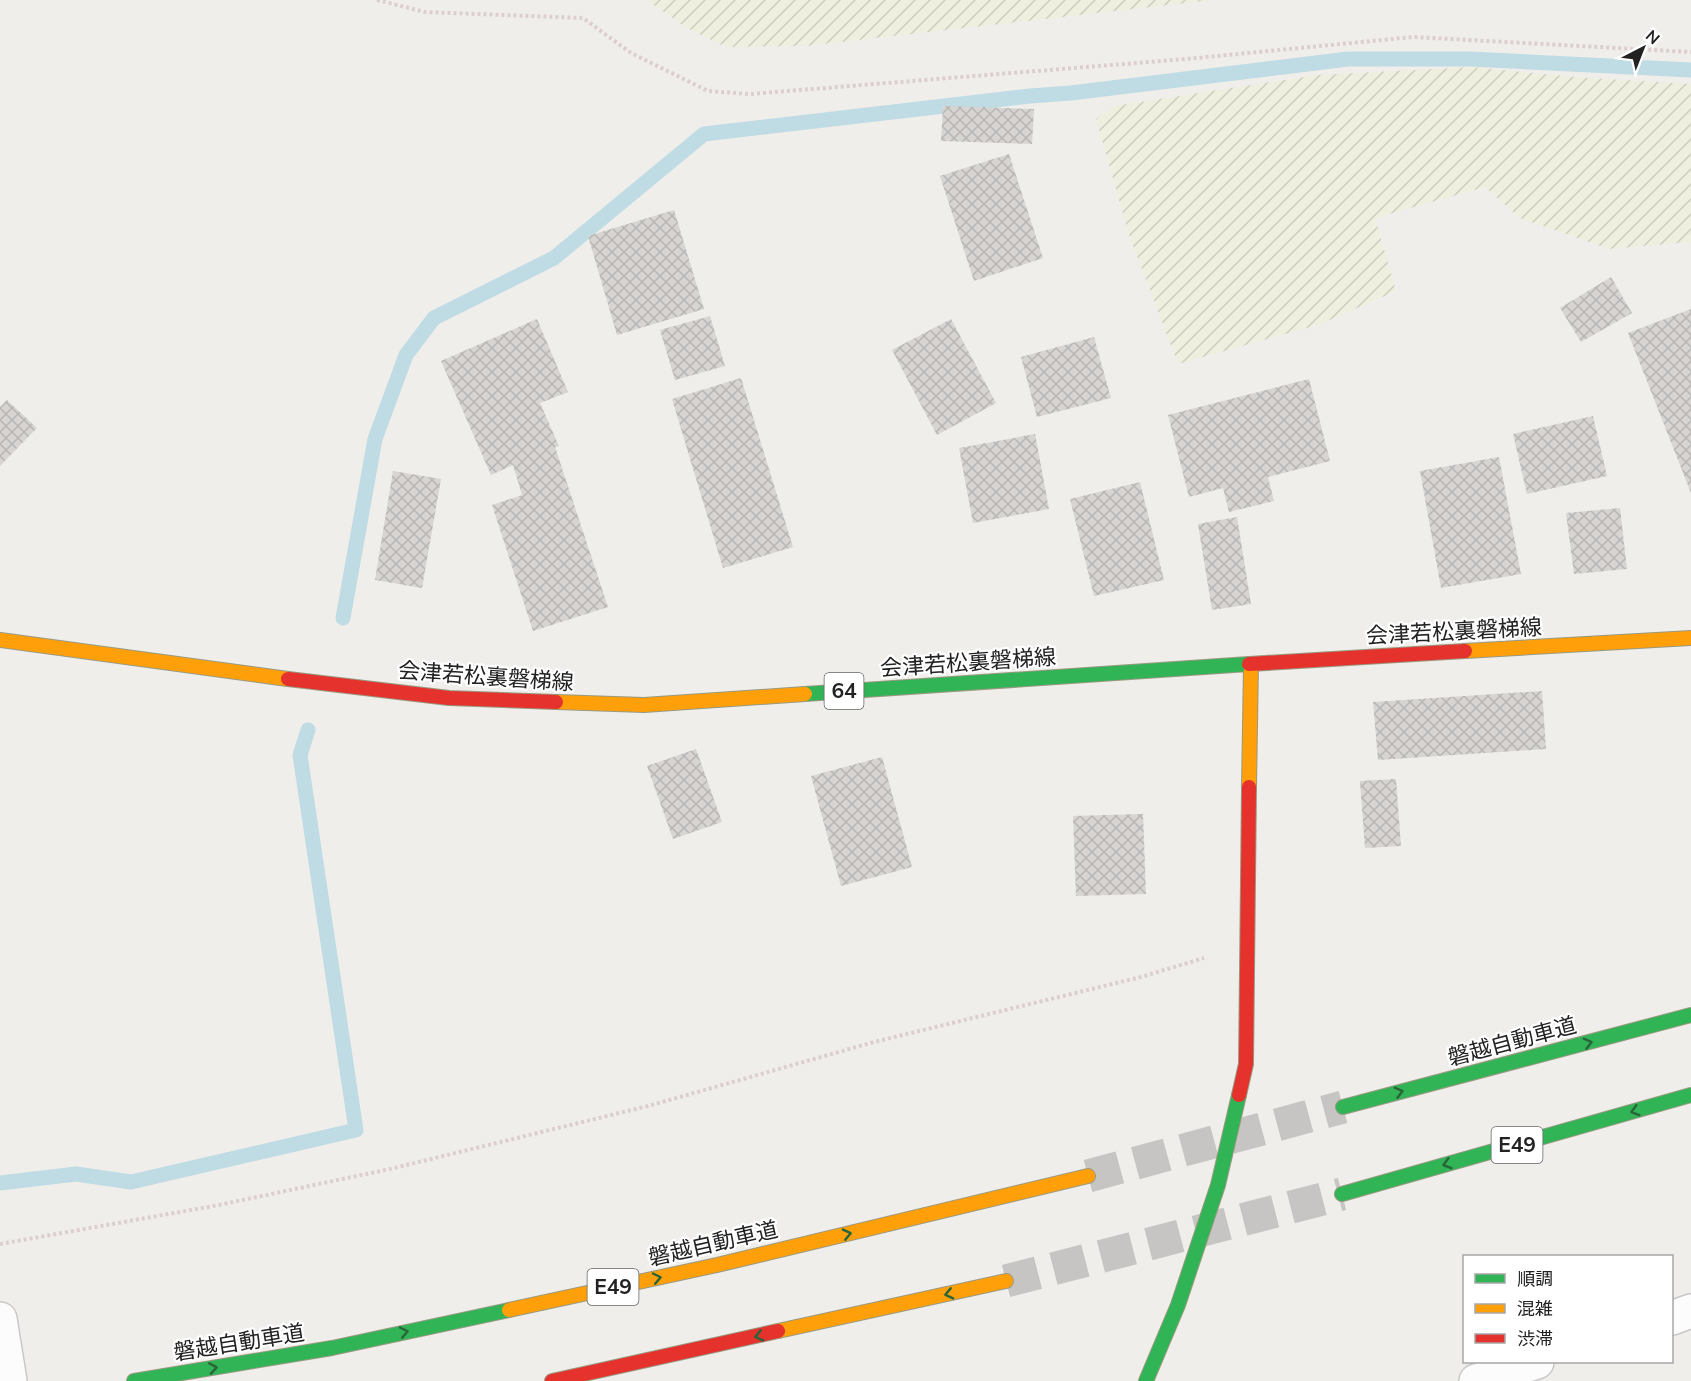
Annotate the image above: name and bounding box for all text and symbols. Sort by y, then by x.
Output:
north arrow [1613,18,1673,78]
text: N [1642,25,1664,48]
street label: 会津若松裏磐梯線 [1365,612,1543,650]
street label: 会津若松裏磐梯線 [879,642,1057,682]
street label: 会津若松裏磐梯線 [397,656,575,696]
road number: 64 [824,673,864,709]
street label: 磐越自動車道 [1445,1010,1579,1072]
one-way arrow [1582,1038,1593,1050]
one-way arrow [1394,1087,1404,1100]
one-way arrow [1630,1104,1641,1116]
road number: E49 [1492,1127,1543,1163]
one-way arrow [1442,1157,1453,1169]
street label: 磐越自動車道 [646,1215,780,1271]
one-way arrow [841,1228,851,1241]
legend [1463,1255,1673,1363]
text: 順調 [1517,1267,1553,1290]
road number: E49 [588,1269,638,1305]
one-way arrow [651,1272,661,1285]
one-way arrow [944,1286,954,1299]
text: 混雑 [1517,1297,1553,1320]
street label: 磐越自動車道 [172,1318,306,1366]
one-way arrow [399,1327,409,1340]
text: 渋滞 [1517,1327,1553,1350]
one-way arrow [754,1329,764,1342]
one-way arrow [207,1362,217,1375]

